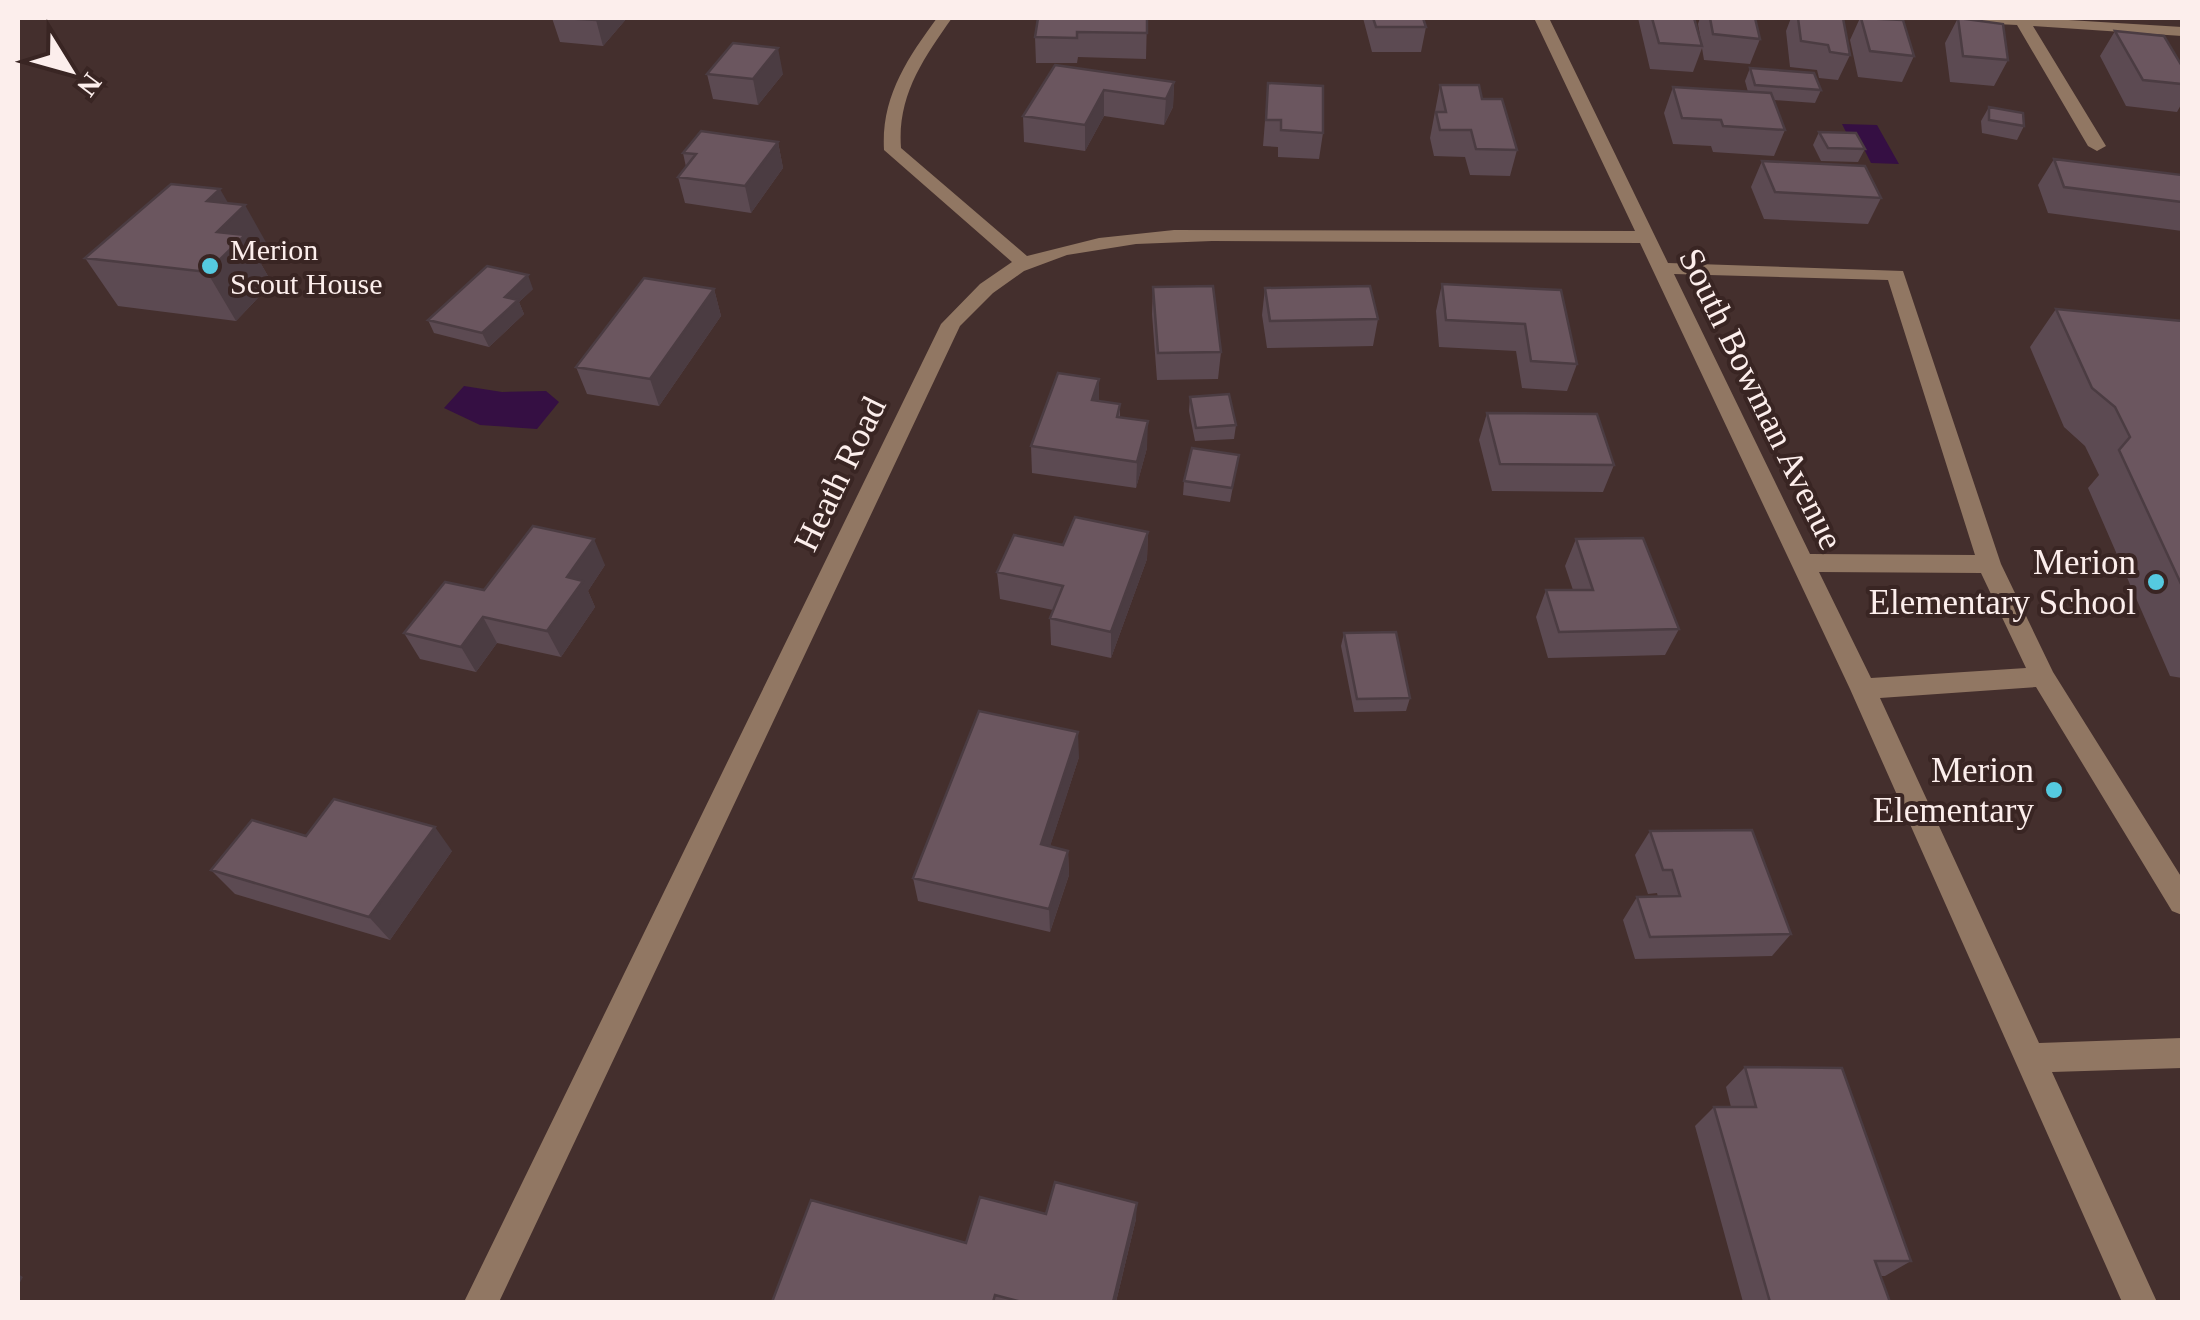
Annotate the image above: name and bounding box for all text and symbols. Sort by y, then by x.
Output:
north arrow [20,20,120,120]
text: N [71,67,108,102]
place label: Merion Scout House [230,233,383,300]
street label: South Bowman Avenue [1671,242,1851,556]
marker: Merion Scout House [199,255,221,277]
street label: Heath Road [786,390,894,557]
place label: Merion Elementary School [1869,543,2136,622]
marker: Merion Elementary School [2145,571,2167,593]
place label: Merion Elementary [1873,751,2034,830]
marker: Merion Elementary [2043,779,2065,801]

